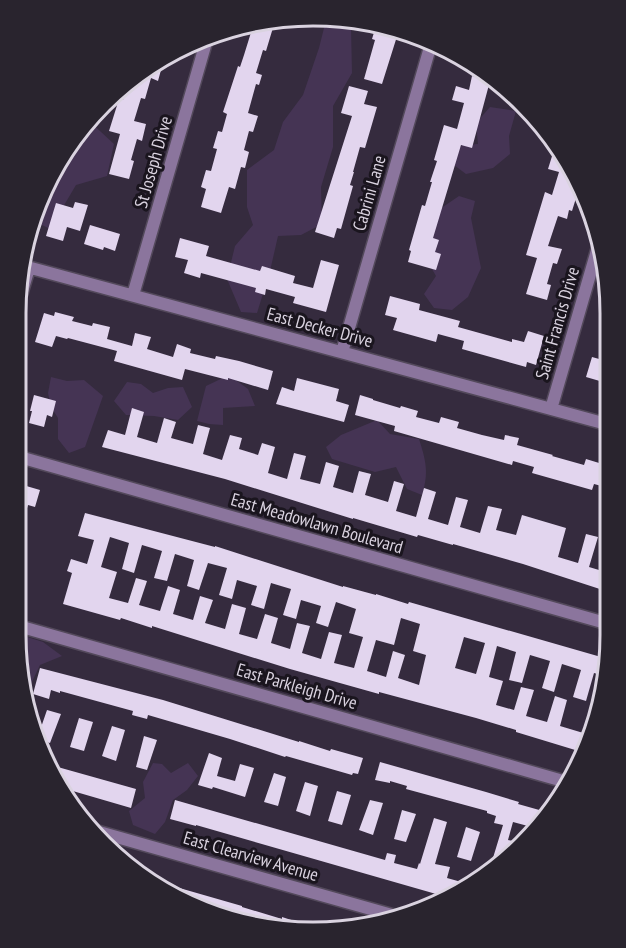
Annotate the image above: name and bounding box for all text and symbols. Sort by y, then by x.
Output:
street label: St Joseph Drive [129,113,177,211]
street label: Cabrini Lane [347,153,391,233]
street label: Saint Francis Drive [530,264,584,382]
street label: East Decker Drive [265,302,375,352]
street label: East Meadowlawn Boulevard [228,487,406,559]
street label: East Parkleigh Drive [234,658,360,714]
street label: East Clearview Avenue [181,826,321,886]

